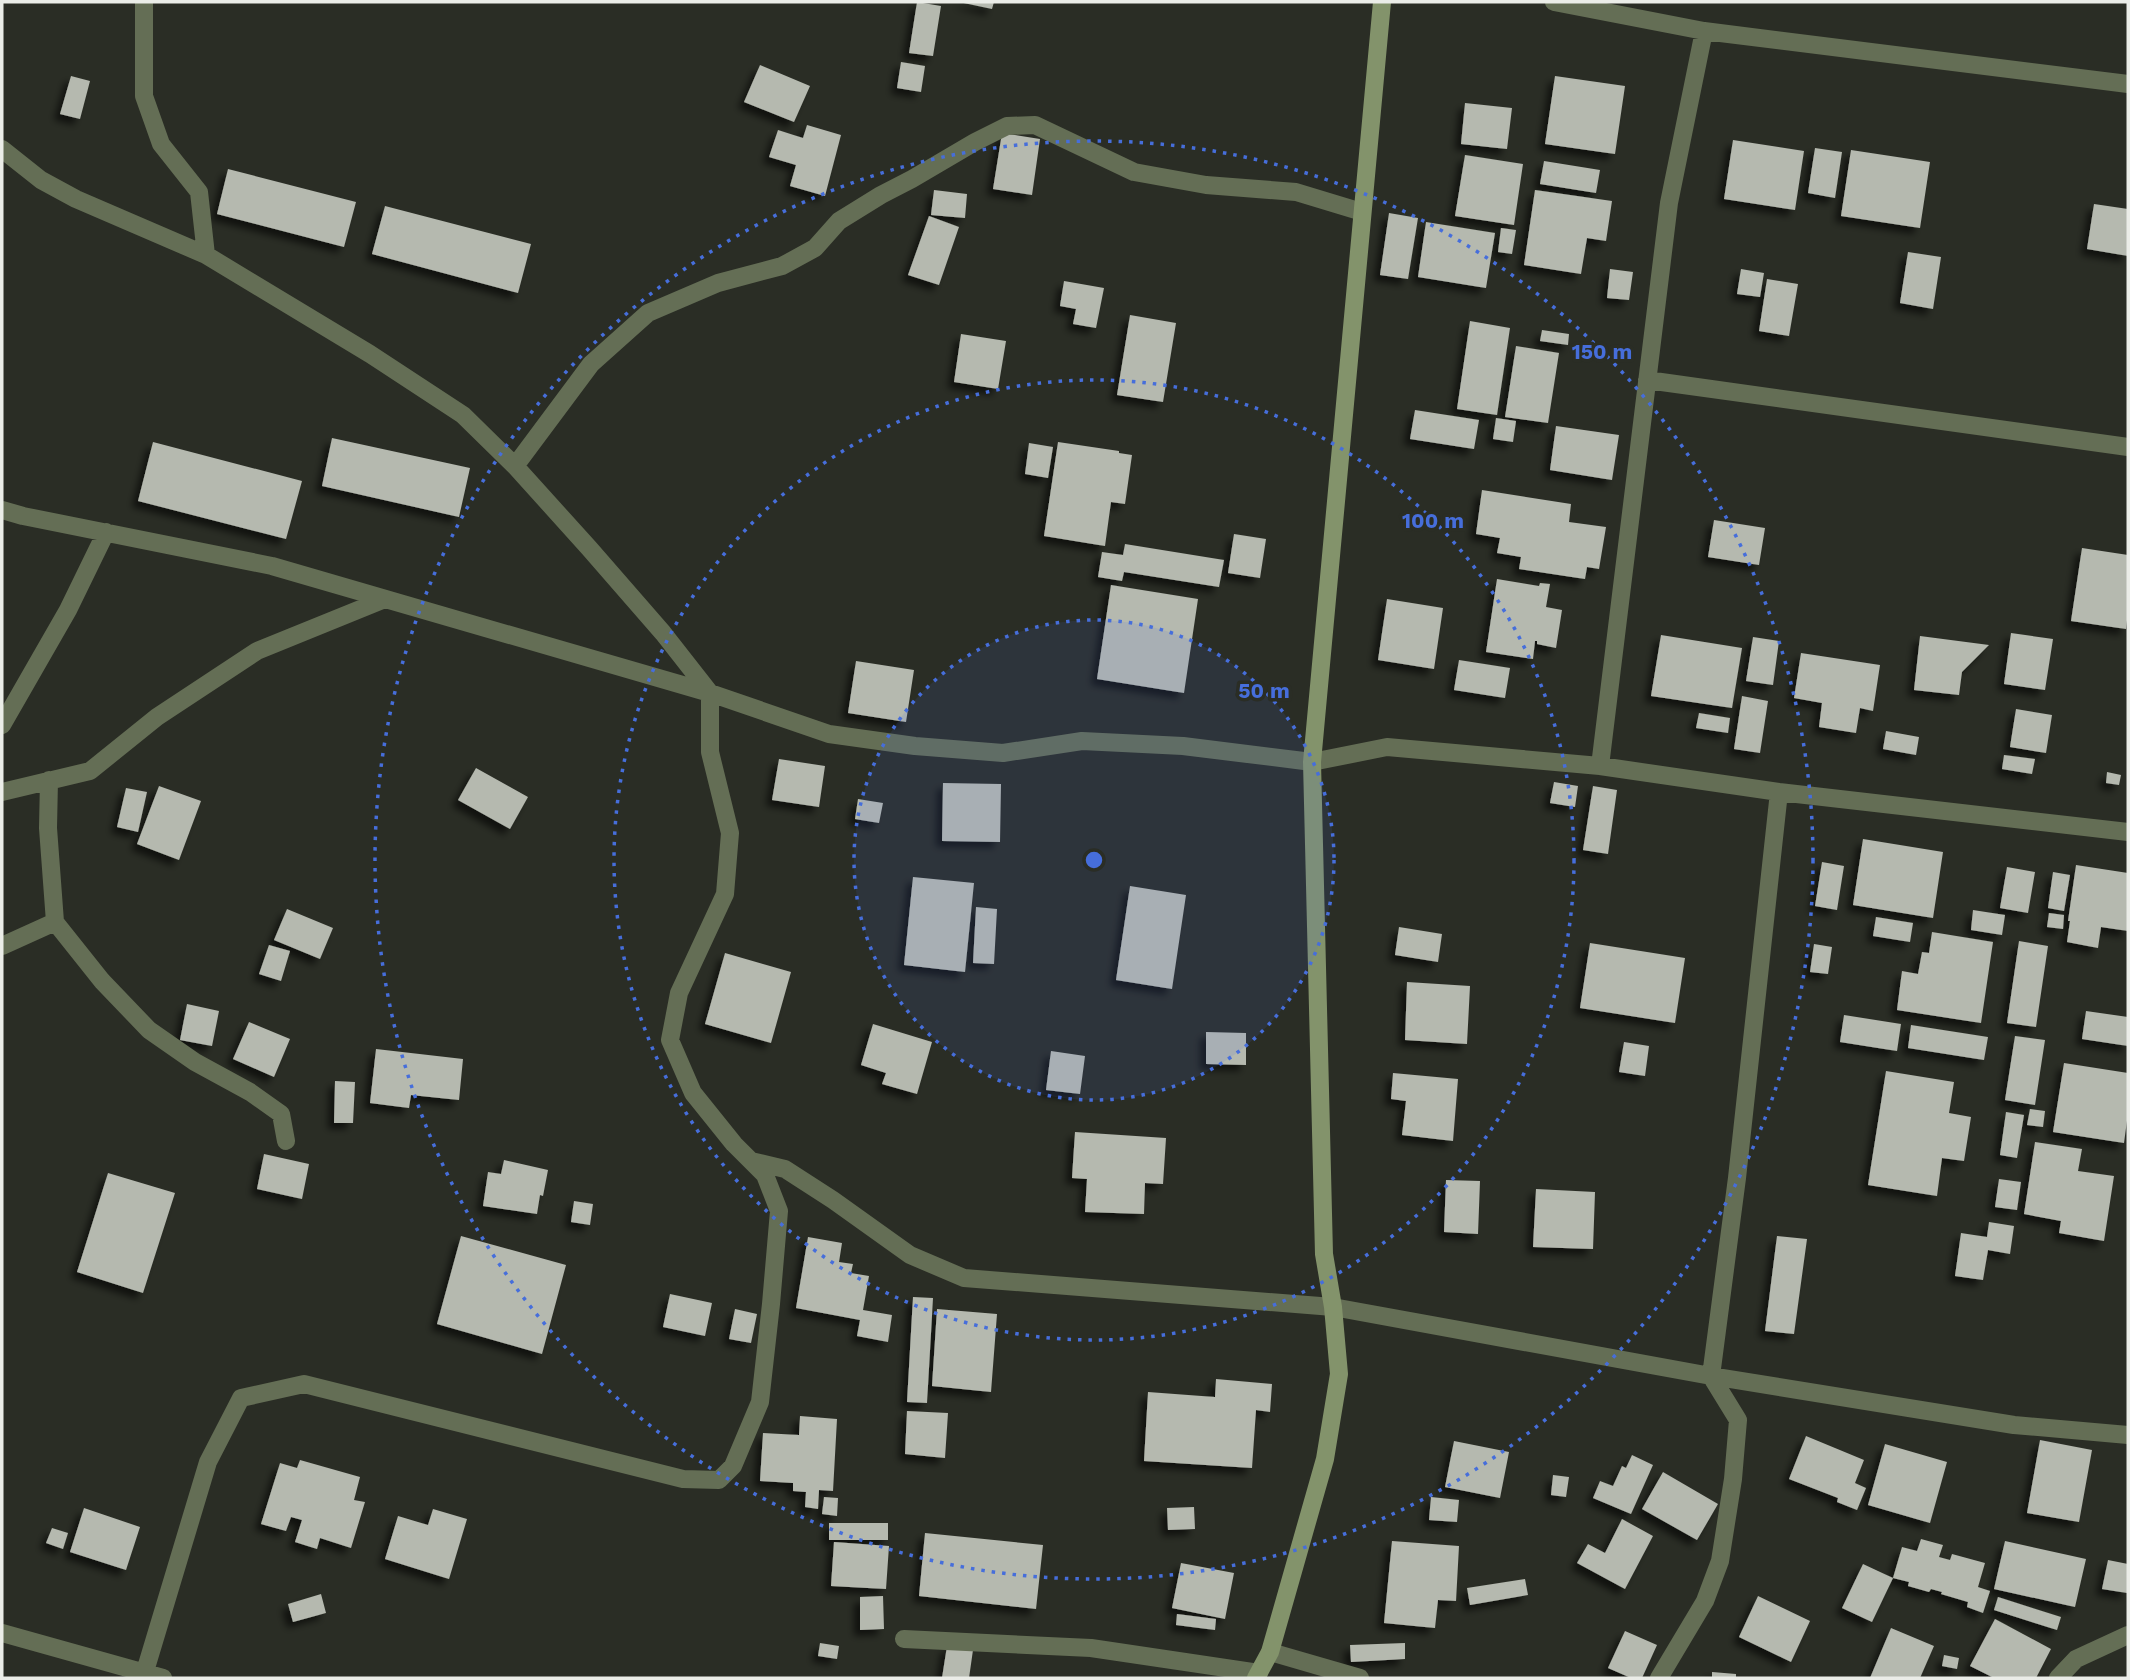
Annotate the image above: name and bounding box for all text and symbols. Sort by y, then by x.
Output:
text: 150 m [1572,339,1632,364]
text: 100 m [1402,508,1464,533]
text: 50 m [1238,678,1290,703]
centre of rings [1082,848,1106,872]

